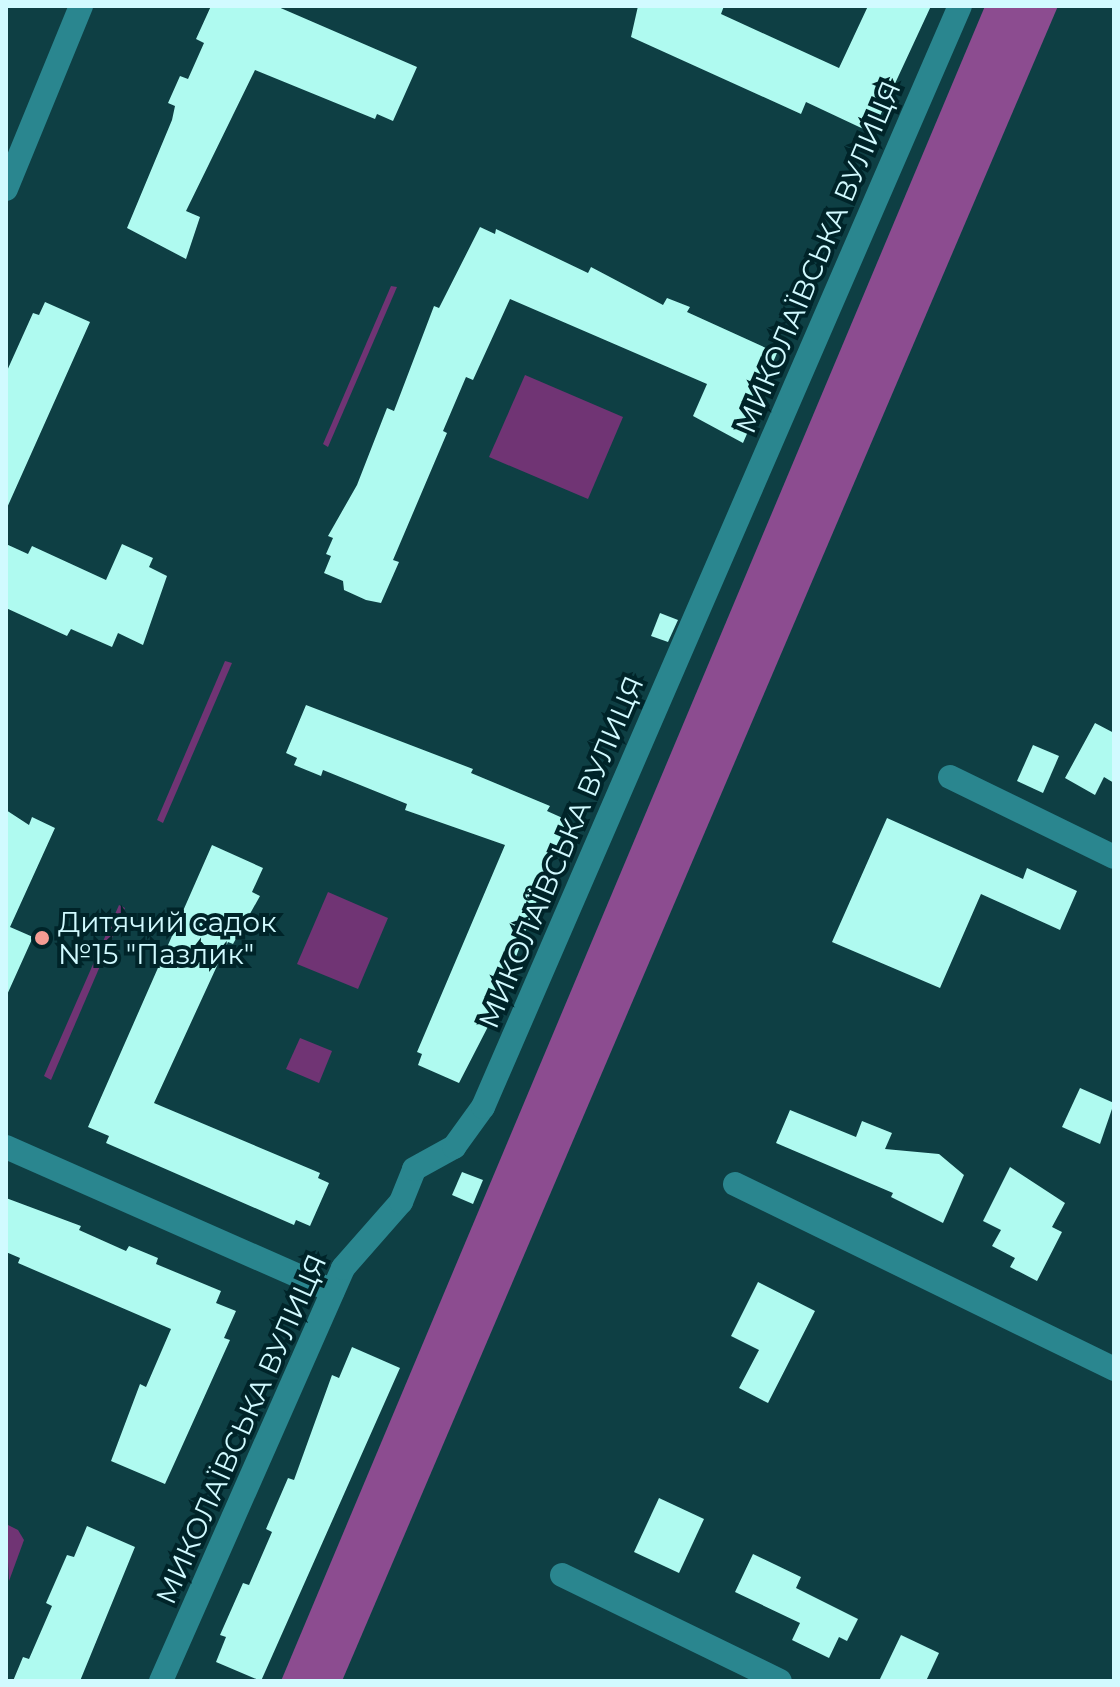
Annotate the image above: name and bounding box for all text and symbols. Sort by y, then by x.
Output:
street label: МИКОЛАЇВСЬКА ВУЛИЦЯ [728,76,908,438]
street label: МИКОЛАЇВСЬКА ВУЛИЦЯ [471,671,651,1033]
place label: Дитячий садок №15 "Пазлик" [58,905,276,971]
marker: Дитячий садок №15 "Пазлик" [33,929,51,947]
street label: МИКОЛАЇВСЬКА ВУЛИЦЯ [149,1249,333,1609]

